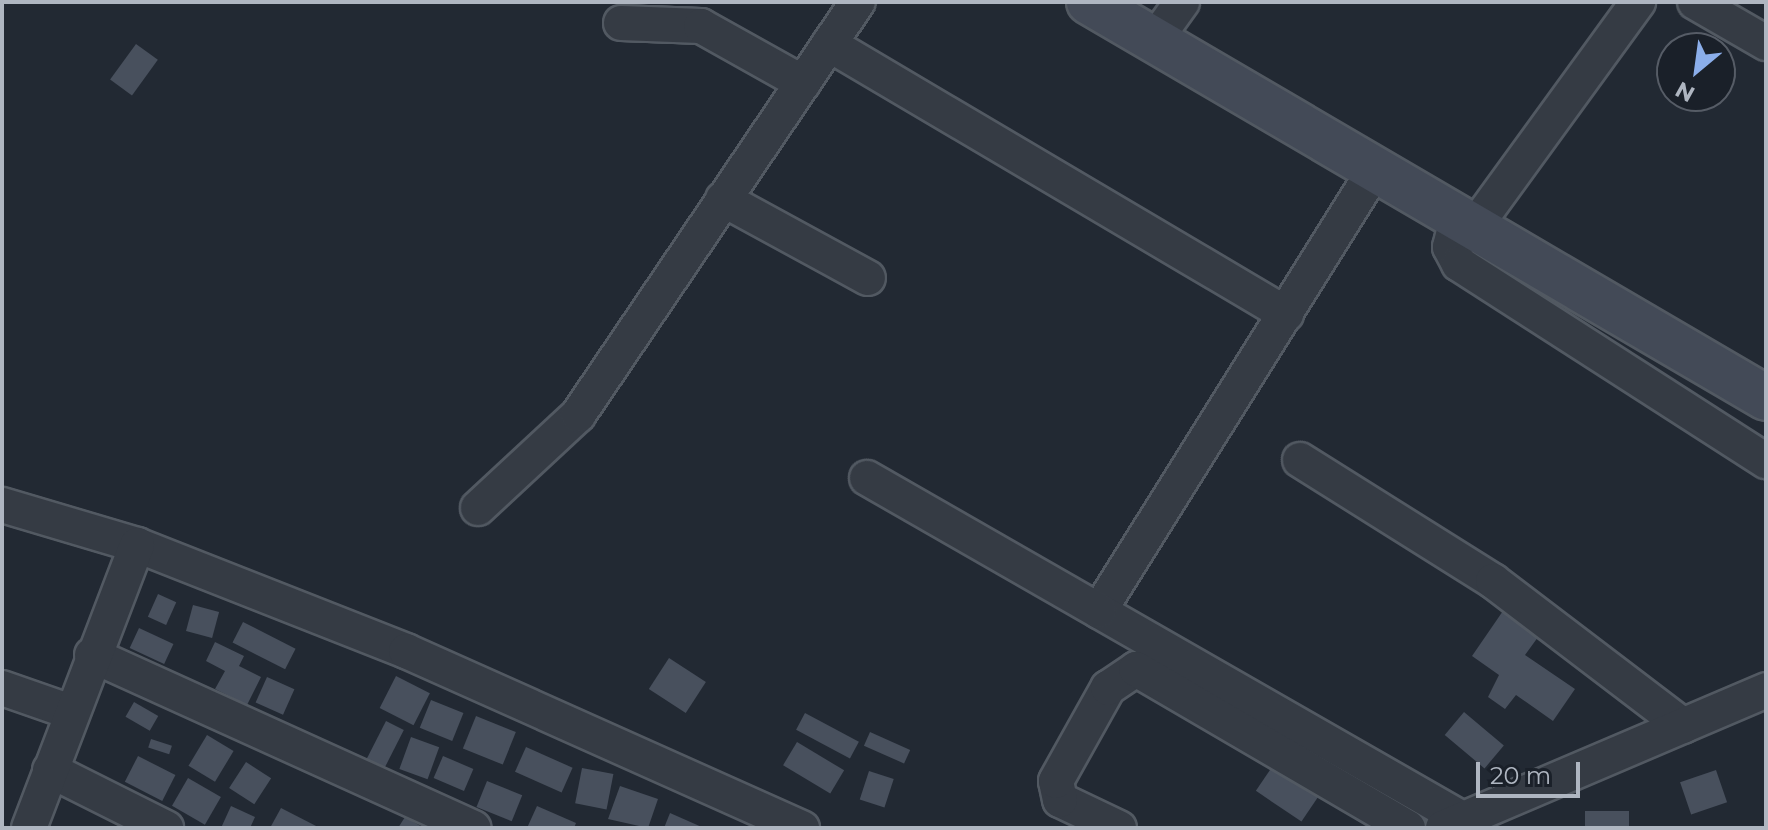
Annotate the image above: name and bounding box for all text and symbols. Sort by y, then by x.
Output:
north arrow [1656,32,1736,112]
text: N [1671,76,1699,108]
scale bar [1480,746,1584,796]
text: 20 m [1490,761,1551,790]

